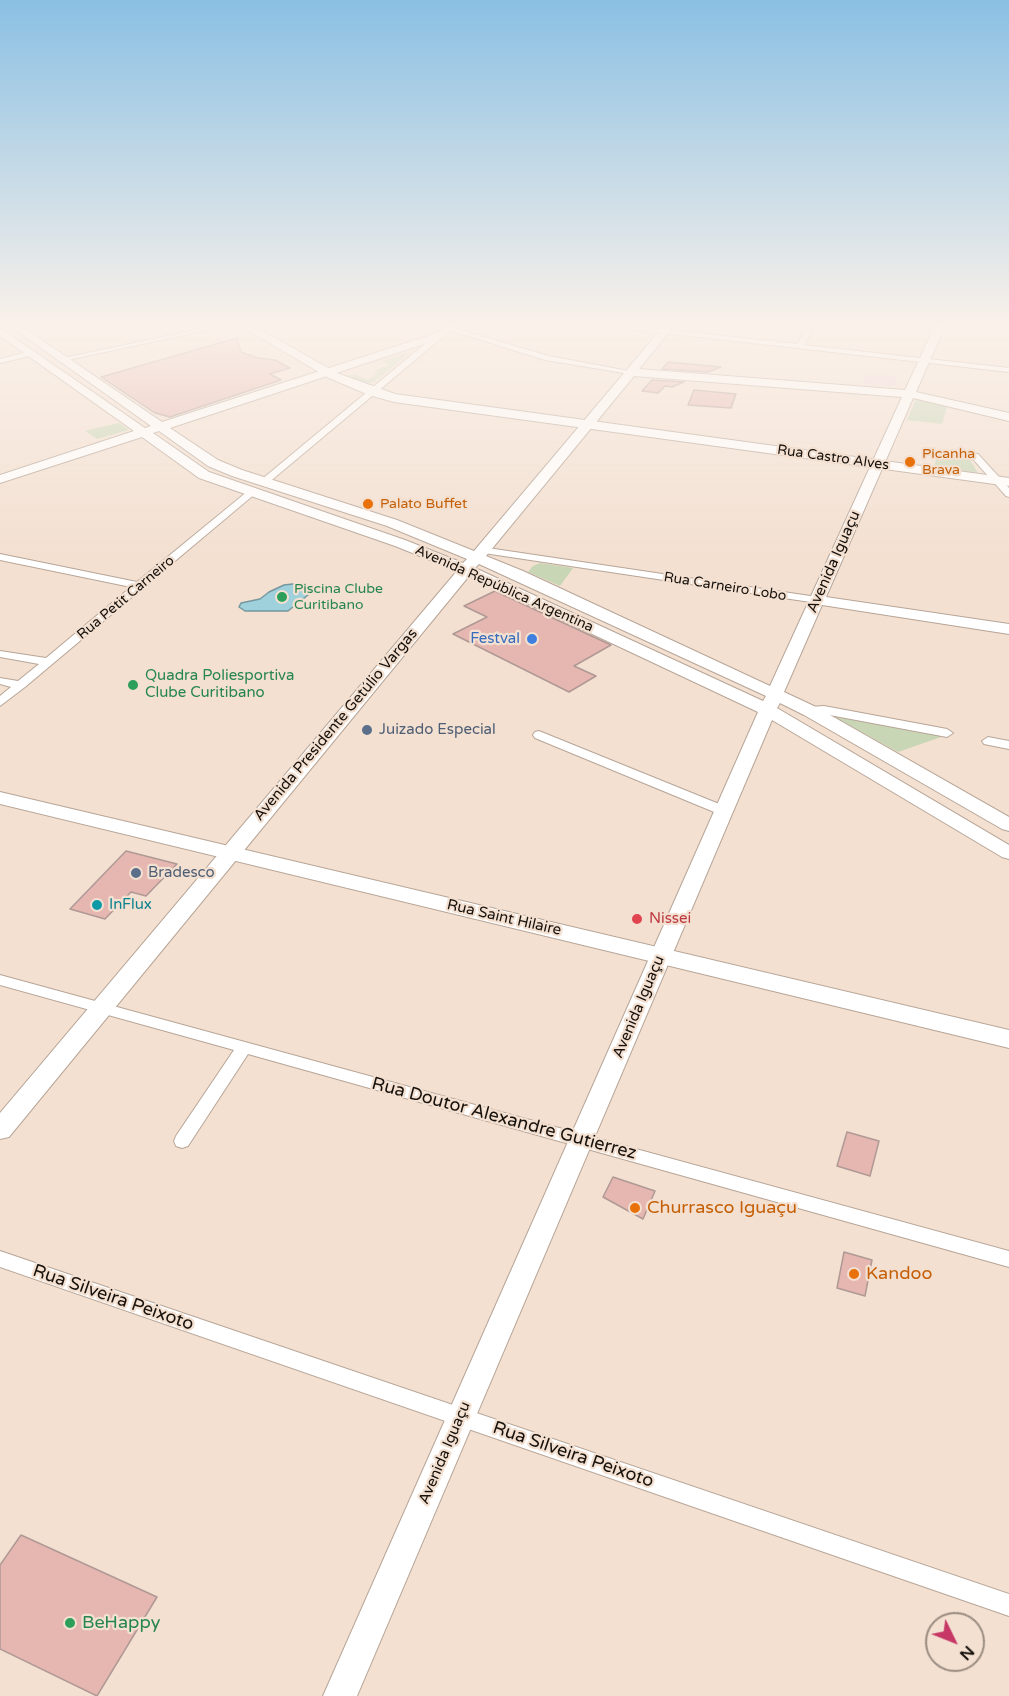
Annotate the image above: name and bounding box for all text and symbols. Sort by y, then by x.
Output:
street label: Rua Castro Alves [776,442,890,474]
place label: Picanha Brava [922,446,975,478]
marker: Picanha Brava [903,455,917,469]
place label: Palato Buffet [380,496,467,512]
marker: Palato Buffet [361,497,375,511]
street label: Avenida Iguaçu [803,508,865,616]
street label: Avenida República Argentina [412,542,596,636]
street label: Rua Petit Carneiro [74,553,178,643]
street label: Rua Carneiro Lobo [662,569,788,605]
place label: Piscina Clube Curitibano [294,581,383,614]
marker: Piscina Clube Curitibano [275,590,289,604]
street label: Avenida Presidente Getúlio Vargas [250,625,422,825]
place label: Festval [470,630,520,648]
marker: Festval [525,632,539,646]
place label: Quadra Poliesportiva Clube Curitibano [145,667,294,702]
marker: Quadra Poliesportiva Clube Curitibano [126,678,140,692]
place label: Juizado Especial [379,721,496,739]
marker: Juizado Especial [360,723,374,737]
place label: Bradesco [148,864,215,882]
marker: Bradesco [129,866,143,880]
place label: InFlux [109,896,152,914]
street label: Rua Saint Hilaire [445,896,563,940]
marker: InFlux [90,898,104,912]
place label: Nissei [649,910,691,928]
marker: Nissei [630,912,644,926]
street label: Avenida Iguaçu [609,953,669,1061]
street label: Rua Doutor Alexandre Gutierrez [369,1073,639,1165]
place label: Churrasco Iguaçu [647,1197,797,1219]
marker: Churrasco Iguaçu [628,1201,642,1215]
street label: Rua Silveira Peixoto [30,1260,196,1336]
place label: Kandoo [866,1263,932,1285]
marker: Kandoo [847,1267,861,1281]
street label: Avenida Iguaçu [415,1399,475,1507]
street label: Rua Silveira Peixoto [490,1417,656,1493]
place label: BeHappy [82,1612,160,1634]
north arrow [925,1612,985,1672]
marker: BeHappy [63,1616,77,1630]
text: N [955,1641,978,1664]

